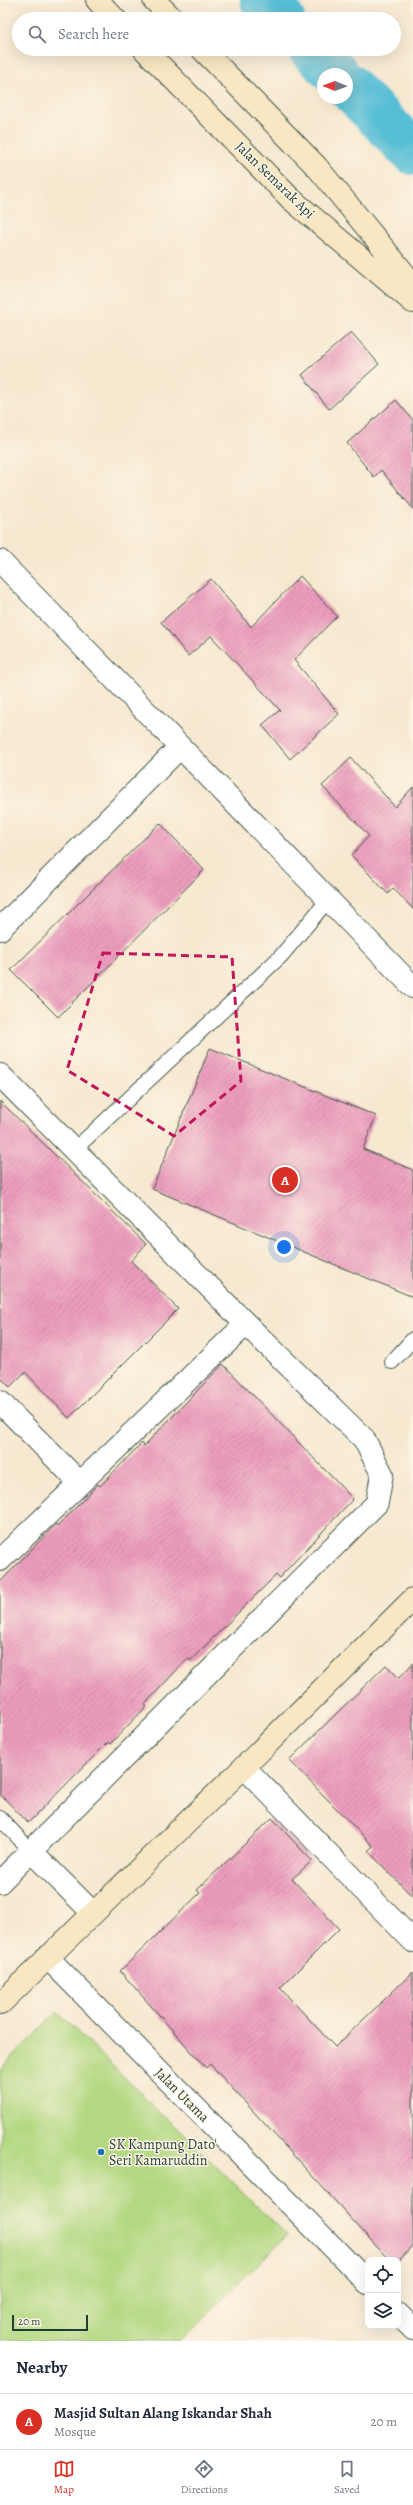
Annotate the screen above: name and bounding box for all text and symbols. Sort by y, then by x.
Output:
search box [12,12,401,56]
icon: search [26,23,48,45]
text: Search here [58,24,129,44]
north arrow [317,68,353,104]
street label: Jalan Semarak Api [231,137,319,223]
pin: A [272,1165,298,1195]
your location [274,1237,294,1257]
street label: Jalan Utama [151,2064,214,2127]
place label: SK Kampung Dato' Seri Kamaruddin [109,2135,217,2170]
marker: SK Kampung Dato' Seri Kamaruddin [96,2147,106,2157]
map controls [365,2257,401,2329]
button: locate [365,2257,401,2293]
button: layers [365,2293,401,2329]
scale bar [12,2313,88,2332]
text: 20 m [18,2314,40,2329]
text: Nearby [16,2356,67,2379]
text: Masjid Sultan Alang Iskandar Shah [54,2403,272,2423]
text: A [25,2413,33,2430]
text: 20 m [371,2413,397,2430]
text: Mosque [54,2423,96,2440]
tab: Map [53,2458,75,2497]
tab: Directions [181,2458,228,2497]
tab: Saved [334,2458,360,2497]

